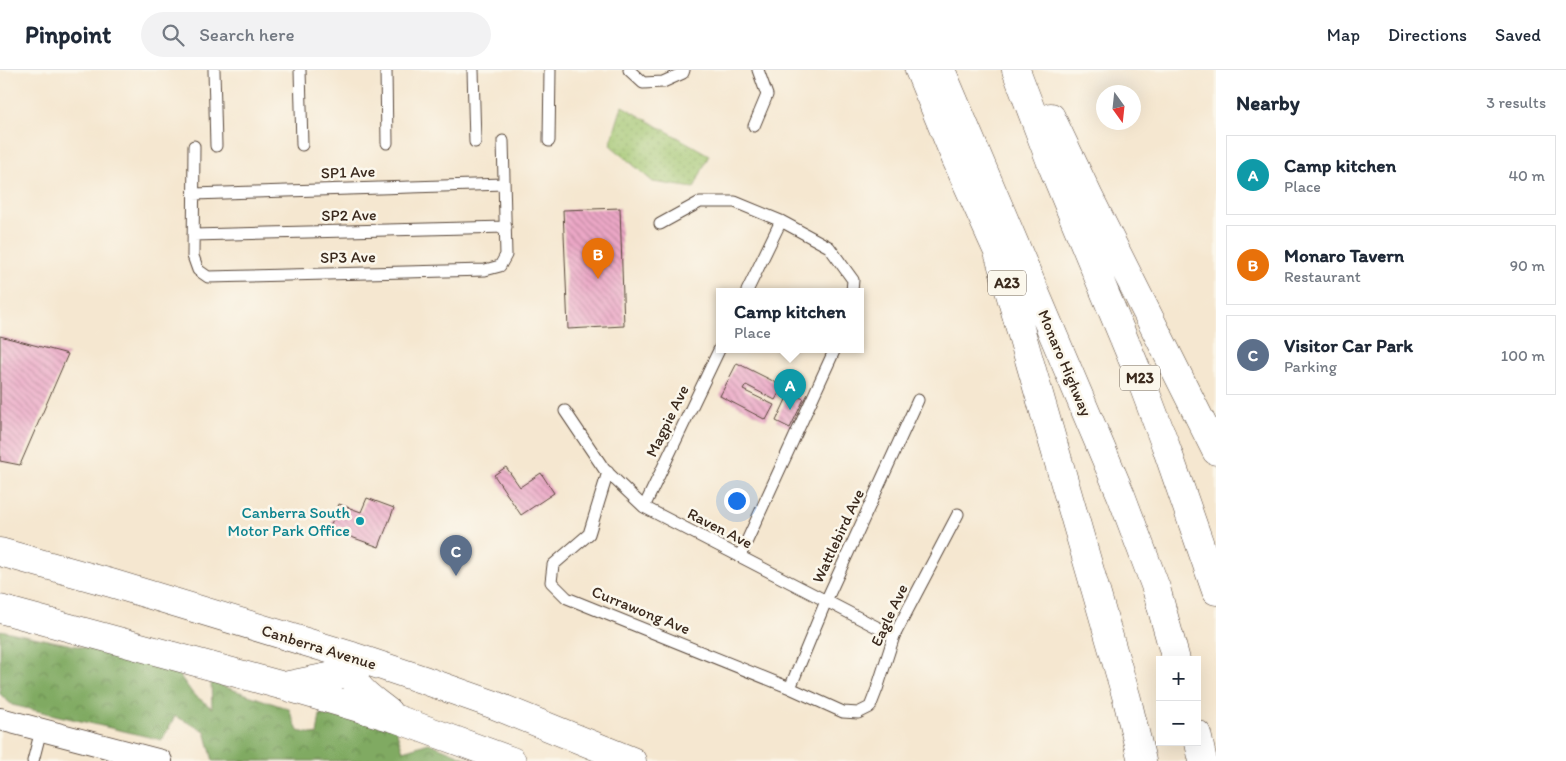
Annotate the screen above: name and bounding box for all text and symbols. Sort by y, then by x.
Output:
search box [141,12,491,57]
text: Pinpoint [25,20,111,49]
icon: search [159,21,187,49]
text: Search here [199,23,294,46]
text: Map [1327,24,1360,46]
text: Directions [1388,24,1467,46]
text: Saved [1495,24,1541,46]
north arrow [1096,85,1141,130]
text: Nearby [1236,90,1300,115]
text: 3 results [1486,93,1546,112]
text: Camp kitchen [1284,154,1396,177]
street label: SP1 Ave [321,162,375,182]
text: A [1248,166,1258,185]
text: 40 m [1508,166,1545,185]
text: Place [1284,177,1321,196]
street label: SP2 Ave [321,205,377,225]
pin: B [582,238,614,279]
text: Monaro Tavern [1284,244,1404,267]
street label: SP3 Ave [320,247,376,267]
text: B [1248,256,1258,275]
text: 90 m [1510,256,1545,275]
text: Restaurant [1284,267,1361,286]
road number: A23 [988,270,1026,296]
popup [716,288,864,353]
text: Camp kitchen [734,300,846,323]
street label: Monaro Highway [1034,307,1096,419]
text: Place [734,323,771,342]
text: Visitor Car Park [1284,334,1413,357]
text: C [1248,346,1258,365]
text: 100 m [1501,346,1545,365]
text: Parking [1284,357,1337,376]
road number: M23 [1120,366,1160,390]
pin: A [774,369,806,410]
street label: Magpie Ave [641,382,693,460]
street label: Wattlebird Ave [808,486,868,586]
your location [724,488,750,514]
place label: Canberra South Motor Park Office [228,503,350,540]
street label: Raven Ave [684,504,756,553]
marker: Canberra South Motor Park Office [354,515,366,527]
pin: C [440,535,472,576]
street label: Eagle Ave [866,581,912,649]
street label: Currawong Ave [589,582,693,638]
street label: Canberra Avenue [259,621,379,674]
map controls [1156,656,1201,746]
button: + [1156,656,1201,701]
button: − [1156,701,1201,746]

